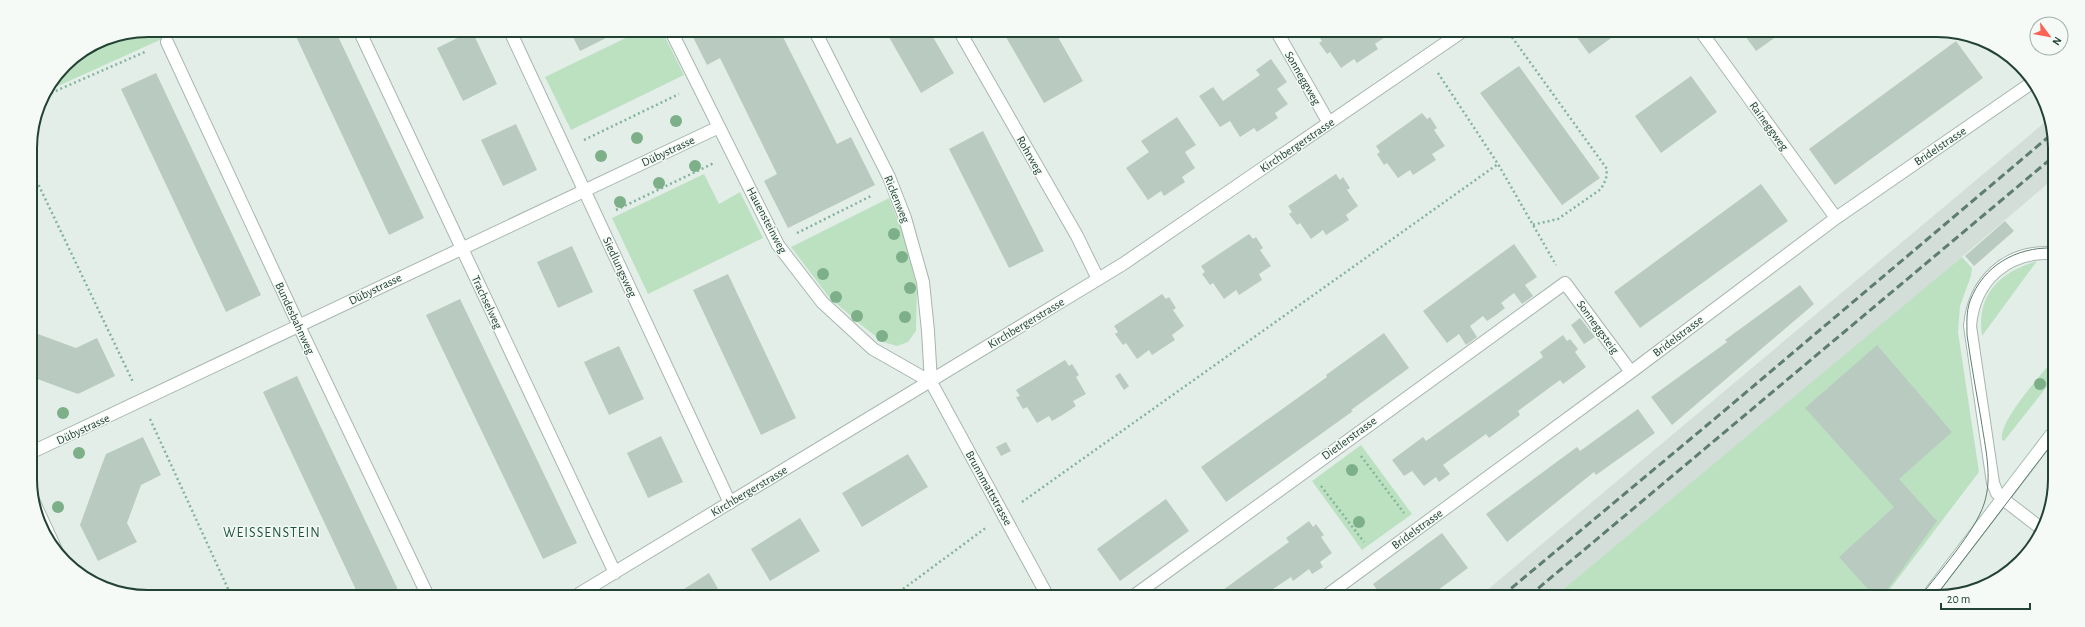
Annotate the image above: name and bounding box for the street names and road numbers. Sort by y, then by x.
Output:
street label: Sonneggweg [1283,49,1323,107]
street label: Raineggweg [1747,99,1791,153]
street label: Kirchbergerstrasse [1258,116,1336,174]
street label: Bridelstrasse [1912,124,1968,168]
street label: Dübystrasse [640,134,697,169]
street label: Rohrweg [1014,134,1046,176]
street label: Rickenweg [882,174,912,225]
street label: Hauensteinweg [745,185,790,255]
street label: Siedlungsweg [601,235,639,299]
street label: Dübystrasse [347,271,404,308]
street label: Trachselweg [469,273,505,331]
street label: Bundesbahnweg [273,280,317,356]
street label: Kirchbergerstrasse [986,295,1066,351]
street label: Sonneggsteig [1575,298,1621,356]
street label: Bridelstrasse [1651,313,1705,359]
street label: Dübystrasse [55,412,112,447]
street label: Dietlerstrasse [1319,414,1379,462]
street label: Brunnmattstrasse [964,449,1014,527]
street label: Kirchbergerstrasse [709,463,789,519]
street label: Bridelstrasse [1389,507,1445,551]

